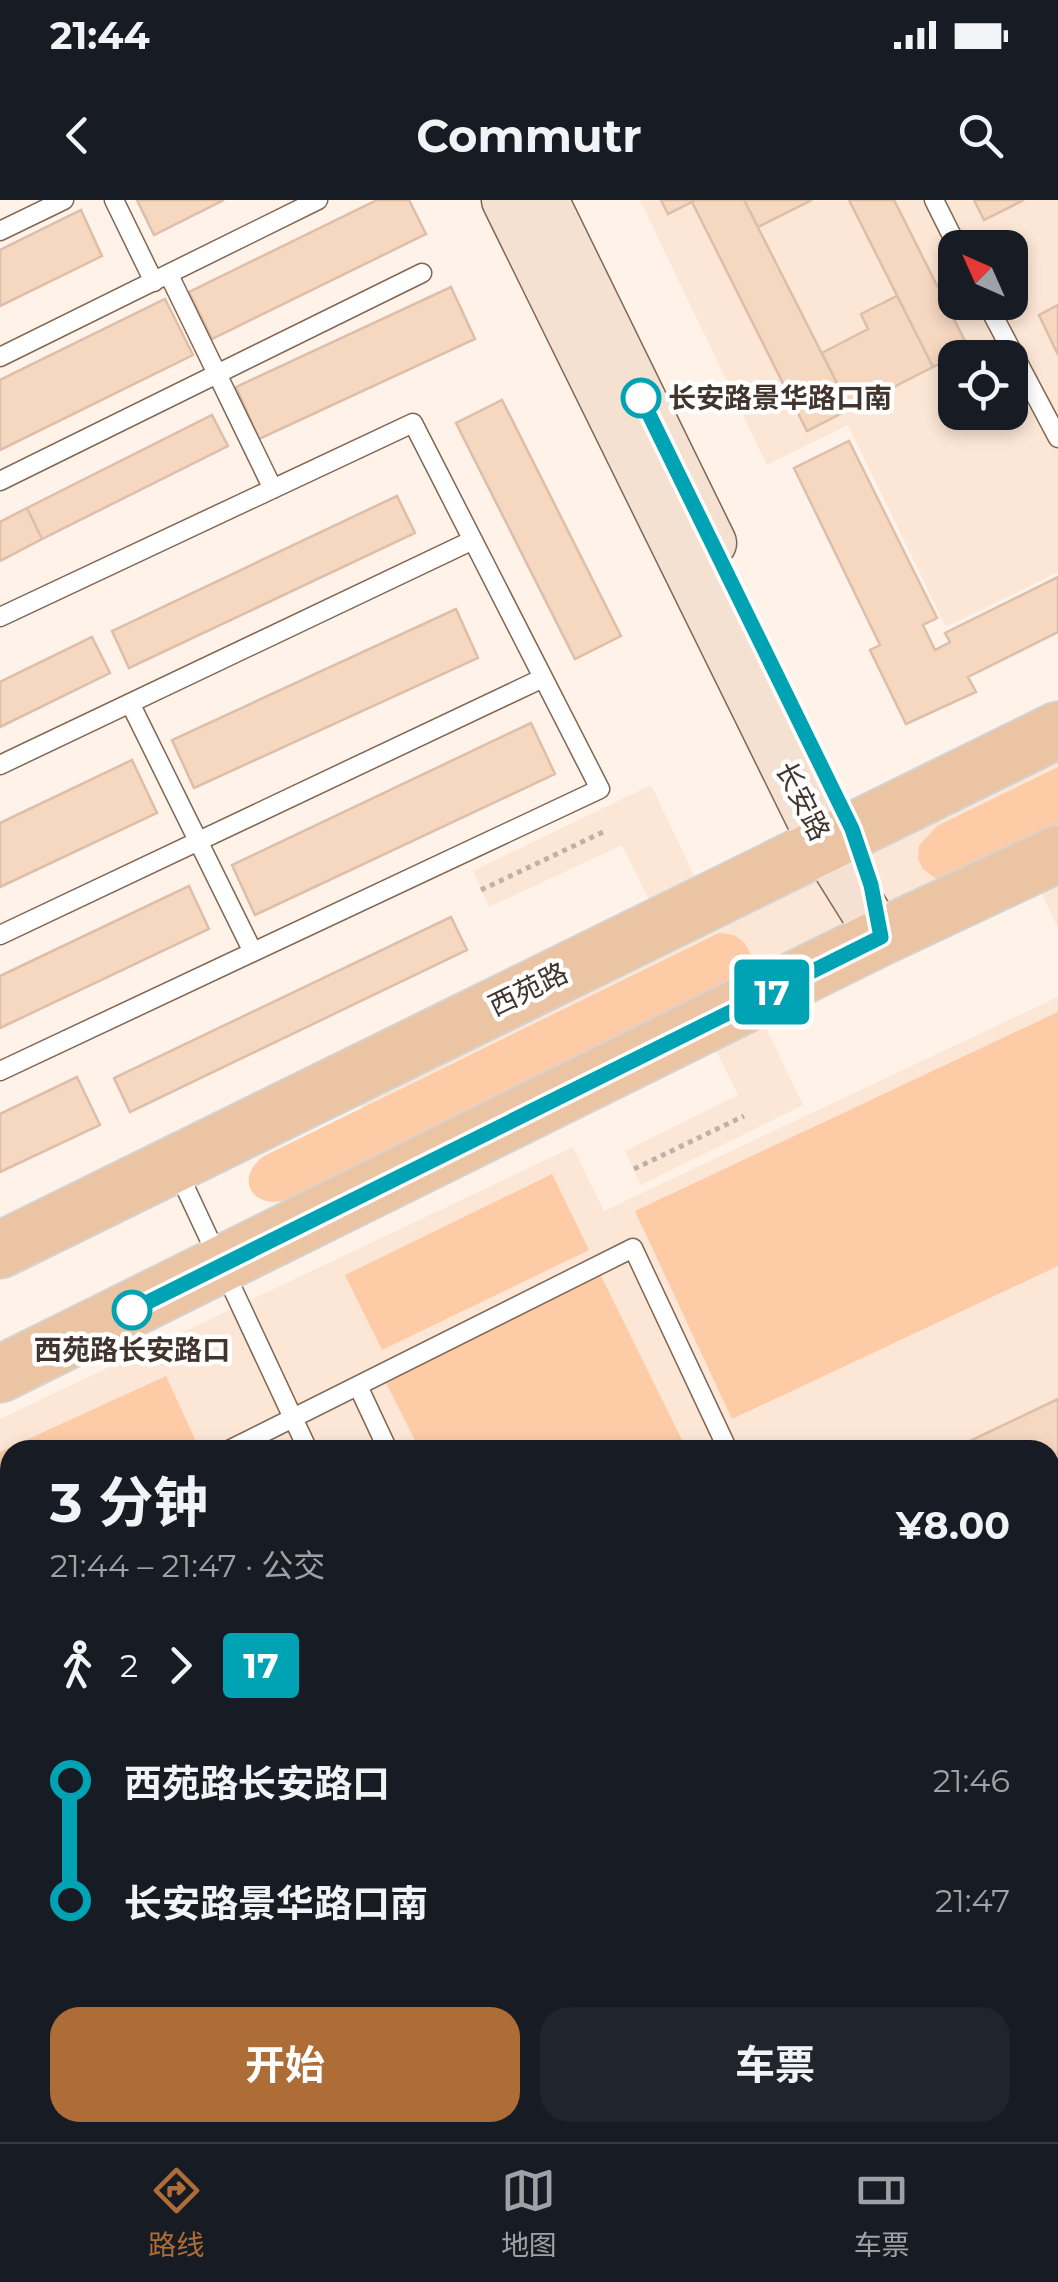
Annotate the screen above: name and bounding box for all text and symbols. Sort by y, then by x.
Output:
text: 21:44 [50,12,150,59]
icon: back [50,108,105,163]
text: Commutr [416,108,642,163]
icon: search [953,108,1008,163]
north arrow [938,230,1028,320]
map controls [938,230,1028,430]
button: locate [938,340,1028,430]
marker: 长安路景华路口南 [622,379,660,417]
place label: 长安路景华路口南 [668,381,892,415]
street label: 长安路 [769,756,837,846]
street label: 西苑路 [483,955,573,1023]
line badge: 17 [727,960,817,1024]
text: 17 [754,971,790,1014]
marker: 西苑路长安路口 [113,1291,151,1329]
place label: 西苑路长安路口 [34,1333,230,1367]
text: 3 分钟 [50,1469,208,1536]
text: ¥8.00 [896,1502,1010,1549]
text: 21:44 – 21:47 · 公交 [50,1546,325,1585]
icon: walk [50,1638,105,1693]
icon: forward [153,1638,208,1693]
text: 17 [243,1644,279,1687]
text: 2 [120,1646,138,1685]
text: 西苑路长安路口 [124,1760,390,1807]
text: 21:46 [933,1761,1010,1800]
text: 长安路景华路口南 [124,1880,428,1927]
text: 21:47 [935,1881,1010,1920]
button: 开始 [50,2007,520,2122]
button: 车票 [540,2007,1010,2122]
tab: 路线 [148,2163,204,2263]
tab: 地图 [501,2163,557,2263]
tab: 车票 [854,2163,910,2263]

